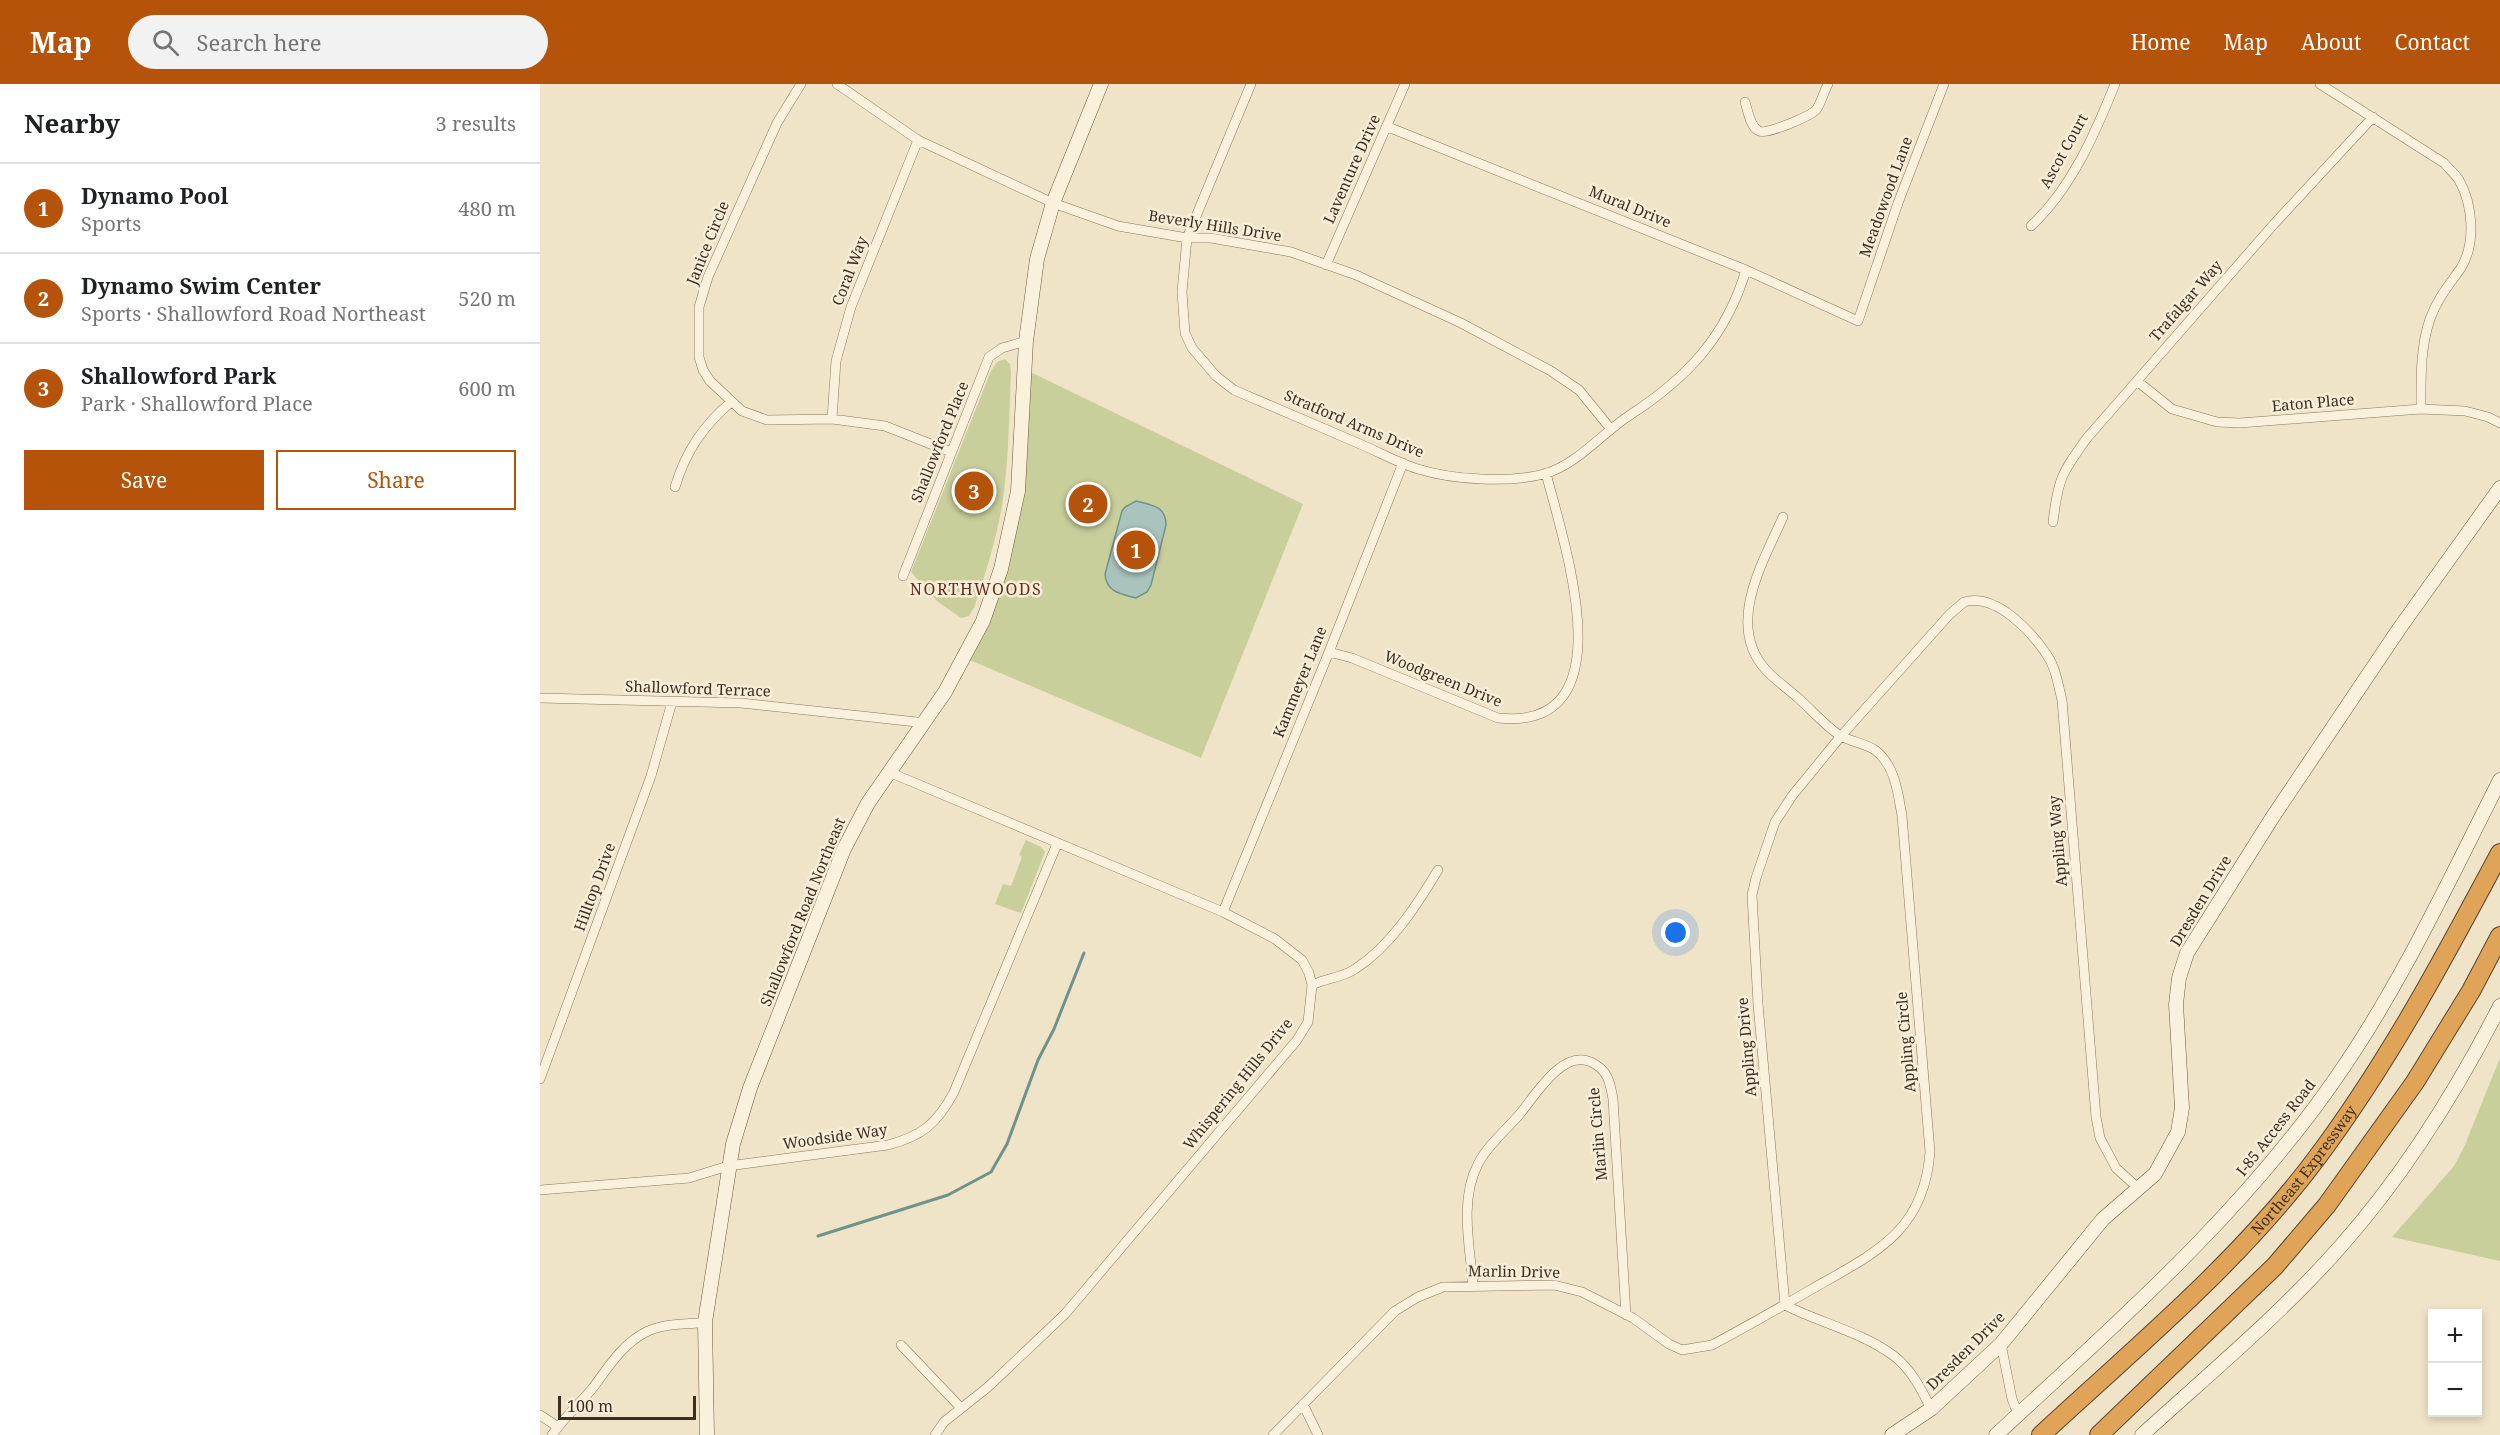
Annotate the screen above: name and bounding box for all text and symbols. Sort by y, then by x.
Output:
search box [128,15,548,69]
text: Map [30,23,92,61]
icon: search [149,26,182,59]
text: Search here [197,27,321,57]
text: Home [2131,28,2191,56]
text: Map [2224,28,2268,56]
text: About [2301,28,2362,56]
text: Contact [2395,28,2470,56]
text: Nearby [24,105,120,141]
text: 3 results [436,110,516,137]
street label: Ascot Court [2034,110,2092,191]
street label: Laventure Drive [1318,111,1384,226]
street label: Meadowood Lane [1854,133,1916,260]
text: Dynamo Pool [81,180,228,210]
street label: Mural Drive [1586,181,1674,232]
text: 1 [38,195,49,222]
text: 480 m [458,195,516,222]
street label: Janice Circle [681,198,733,288]
street label: Beverly Hills Drive [1147,205,1283,245]
text: Sports [81,210,141,237]
street label: Coral Way [827,233,872,308]
street label: Trafalgar Way [2144,255,2227,345]
text: Dynamo Swim Center [81,270,321,300]
text: 2 [38,285,49,312]
text: 520 m [458,285,516,312]
text: Sports · Shallowford Road Northeast [81,300,426,327]
text: Shallowford Park [81,360,276,390]
text: 3 [38,375,49,402]
text: 600 m [458,375,516,402]
street label: Shallowford Place [906,378,972,505]
street label: Stratford Arms Drive [1281,385,1427,462]
street label: Eaton Place [2271,388,2355,416]
text: Park · Shallowford Place [81,390,313,417]
button: Save [24,450,264,510]
button: Share [276,450,516,510]
pin: 3 [954,468,994,514]
pin: 2 [1068,482,1108,526]
pin: 1 [1116,528,1156,572]
district label: NORTHWOODS [910,578,1042,600]
street label: Kammeyer Lane [1268,623,1330,740]
street label: Woodgreen Drive [1381,645,1505,711]
street label: Shallowford Terrace [625,675,771,701]
street label: Appling Way [2043,794,2071,887]
street label: Shallowford Road Northeast [755,814,849,1009]
street label: Hilltop Drive [569,840,619,934]
street label: Dresden Drive [2165,851,2235,950]
your location [1661,918,1690,947]
street label: Appling Circle [1891,991,1919,1093]
street label: Appling Drive [1732,997,1760,1098]
street label: Whispering Hills Drive [1178,1013,1297,1153]
street label: I-85 Access Road [2231,1075,2319,1180]
street label: Marlin Circle [1583,1087,1611,1182]
street label: Northeast Expressway [2246,1100,2361,1239]
street label: Woodside Way [781,1119,889,1153]
street label: Marlin Drive [1468,1260,1560,1282]
street label: Dresden Drive [1922,1307,2009,1394]
map controls [2428,1309,2482,1417]
button: + [2428,1309,2482,1363]
button: − [2428,1363,2482,1417]
scale bar [558,1393,696,1420]
text: 100 m [567,1395,613,1417]

